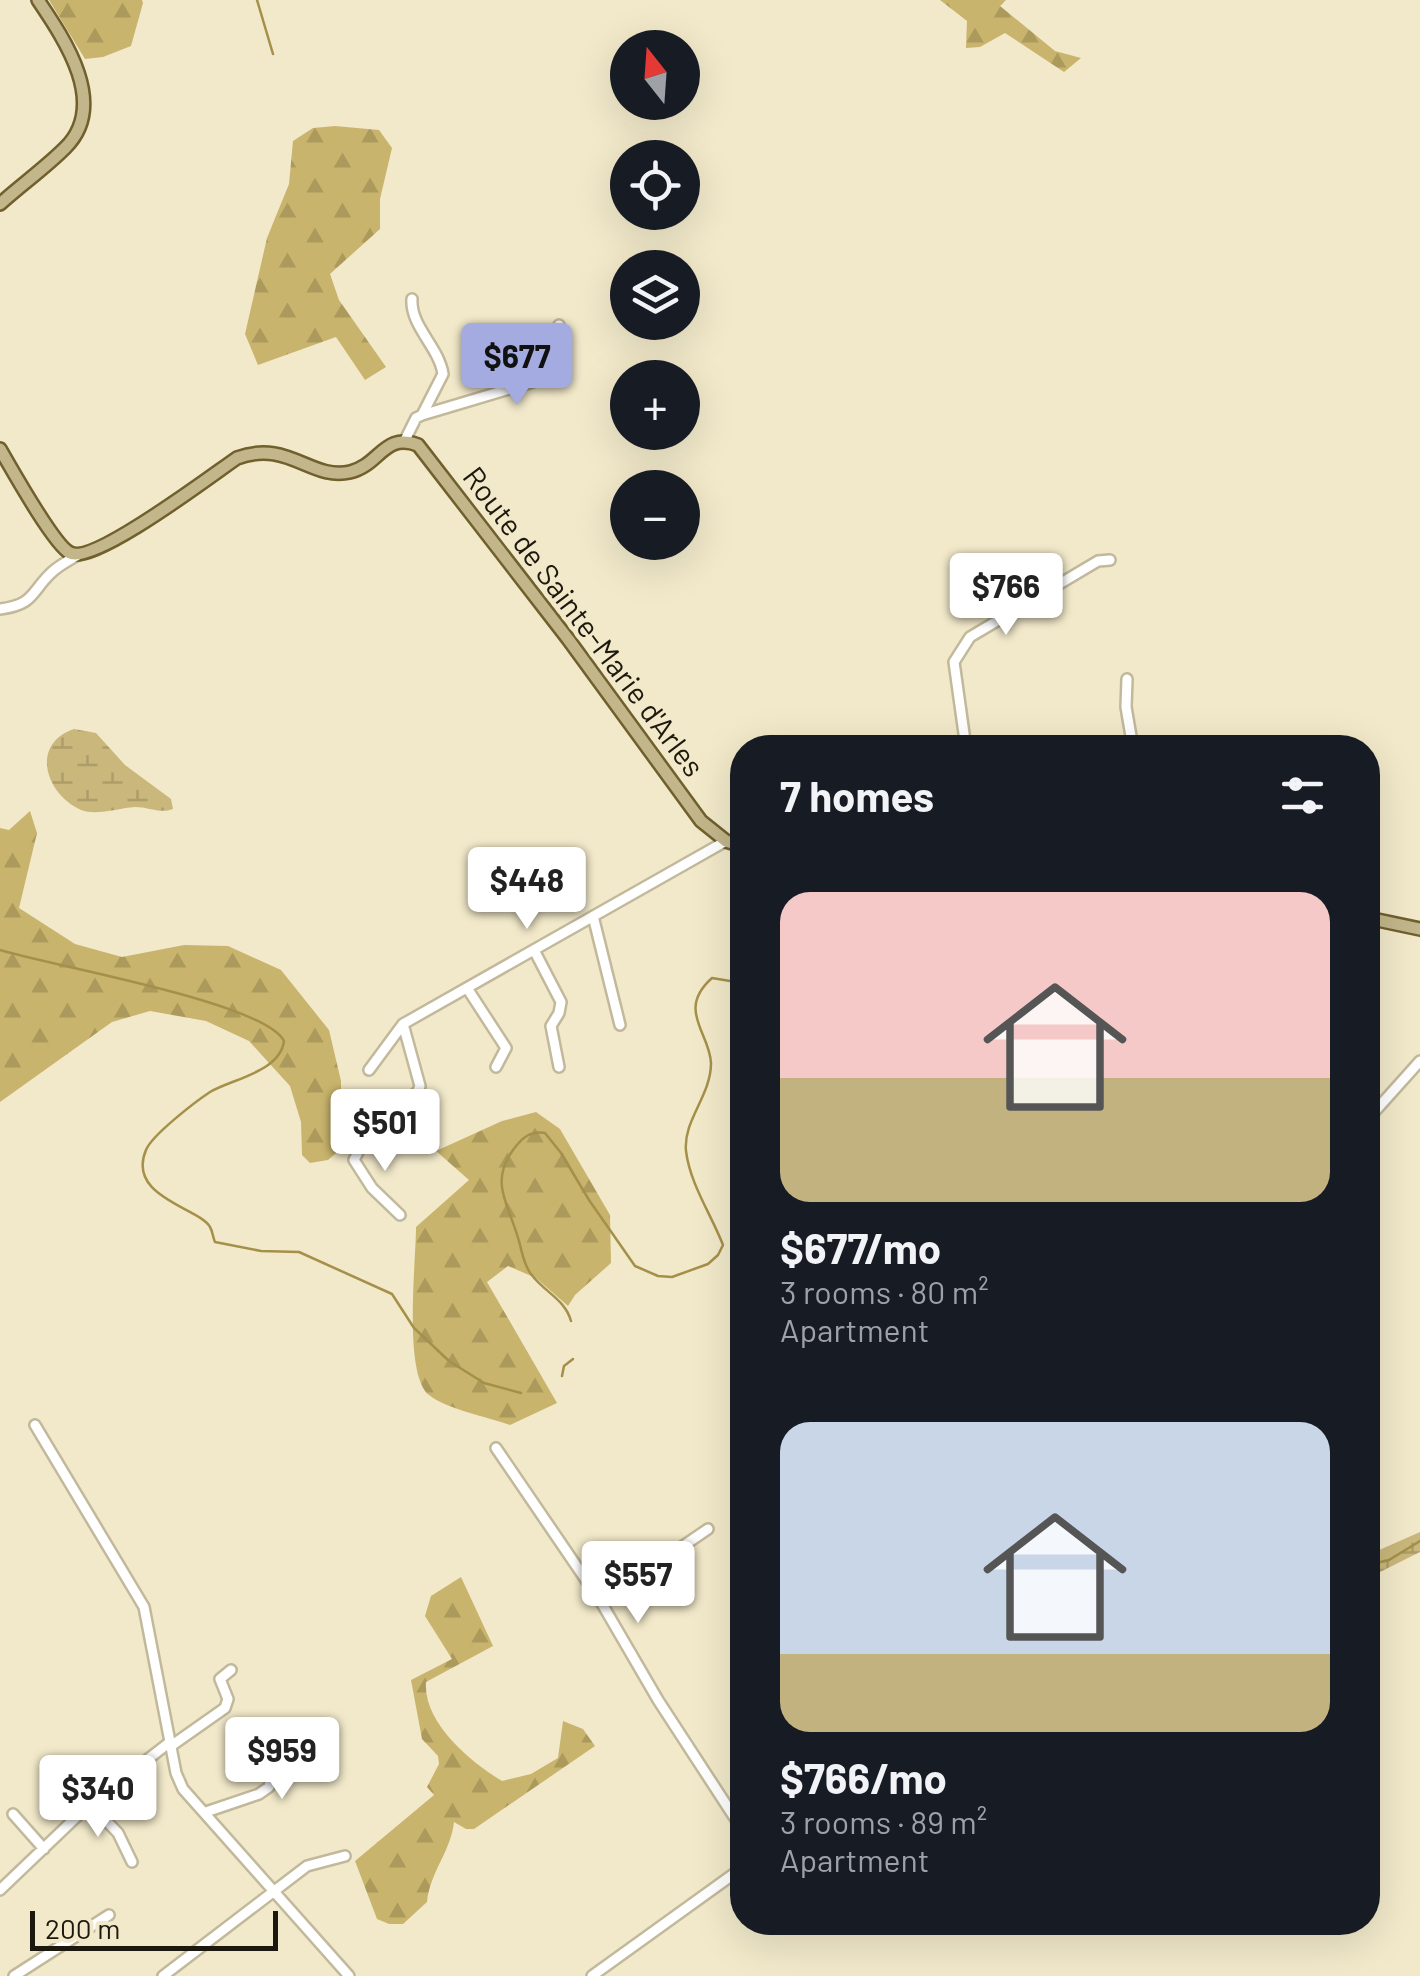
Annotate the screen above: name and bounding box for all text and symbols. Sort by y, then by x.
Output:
north arrow [610,30,700,120]
map controls [610,30,700,560]
button: locate [610,140,700,230]
button: layers [610,250,700,340]
pin: $677 [458,323,576,408]
text: $677 [483,336,551,374]
button: + [610,360,700,450]
street label: Route de Sainte-Marie d'Arles [456,459,713,783]
button: − [610,470,700,560]
pin: $766 [947,553,1065,638]
text: $766 [972,566,1040,604]
icon: filters [1275,768,1330,823]
text: 7 homes [780,770,934,820]
pin: $448 [468,847,586,932]
text: $448 [490,860,564,898]
icon: home [965,957,1145,1137]
pin: $501 [326,1089,444,1174]
text: $501 [353,1102,417,1140]
text: $677/mo [780,1222,941,1272]
text: 3 rooms · 80 m² [780,1272,989,1310]
text: Apartment [780,1310,929,1348]
icon: home [965,1487,1145,1667]
pin: $557 [579,1541,697,1626]
text: $557 [604,1554,672,1592]
pin: $959 [223,1717,341,1802]
text: $959 [247,1730,317,1768]
text: $766/mo [780,1752,947,1802]
pin: $340 [39,1755,157,1840]
text: $340 [61,1768,135,1806]
text: 3 rooms · 89 m² [780,1802,987,1840]
text: Apartment [780,1840,929,1878]
scale bar [30,1906,278,1950]
text: 200 m [45,1911,120,1945]

